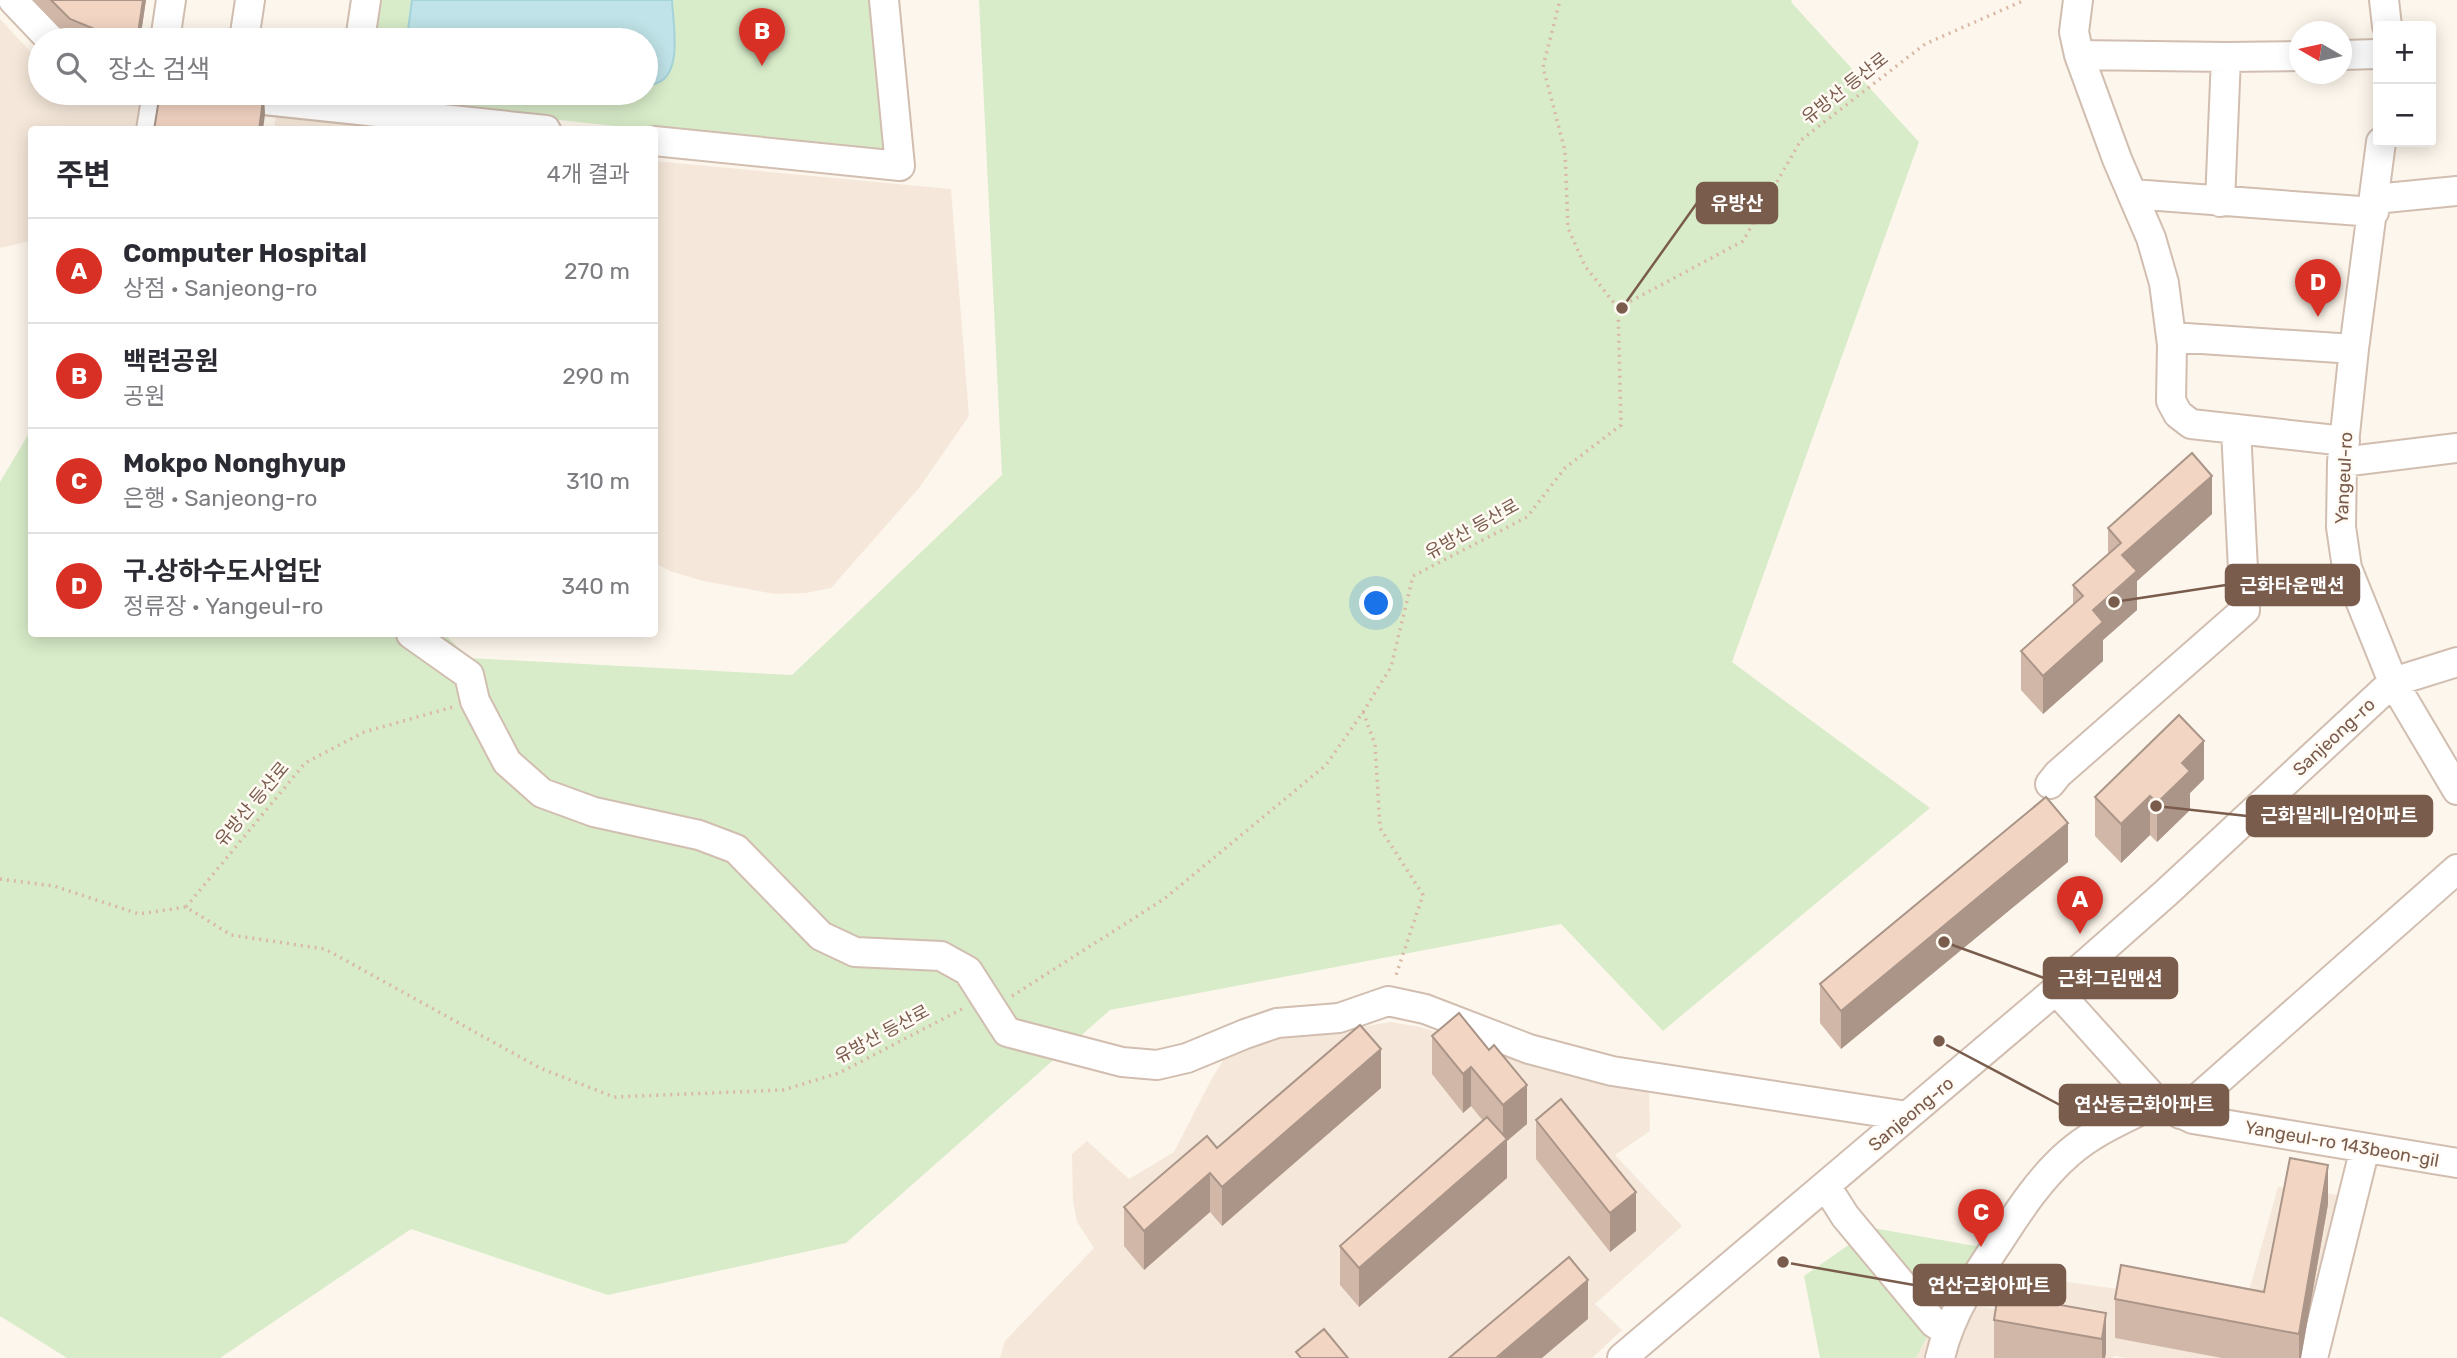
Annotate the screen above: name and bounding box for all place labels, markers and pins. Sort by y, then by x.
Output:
pin: B [739,8,785,66]
callout: 유방산 [1697,183,1777,223]
pin: D [2295,259,2341,317]
callout: 근화타운맨션 [2226,565,2359,605]
callout: 근화밀레니엄아파트 [2247,796,2432,836]
pin: A [2057,876,2103,934]
callout: 근화그린맨션 [2044,958,2177,998]
callout: 연산동근화아파트 [2060,1085,2228,1125]
pin: C [1958,1189,2004,1247]
callout: 연산근화아파트 [1914,1265,2065,1305]

